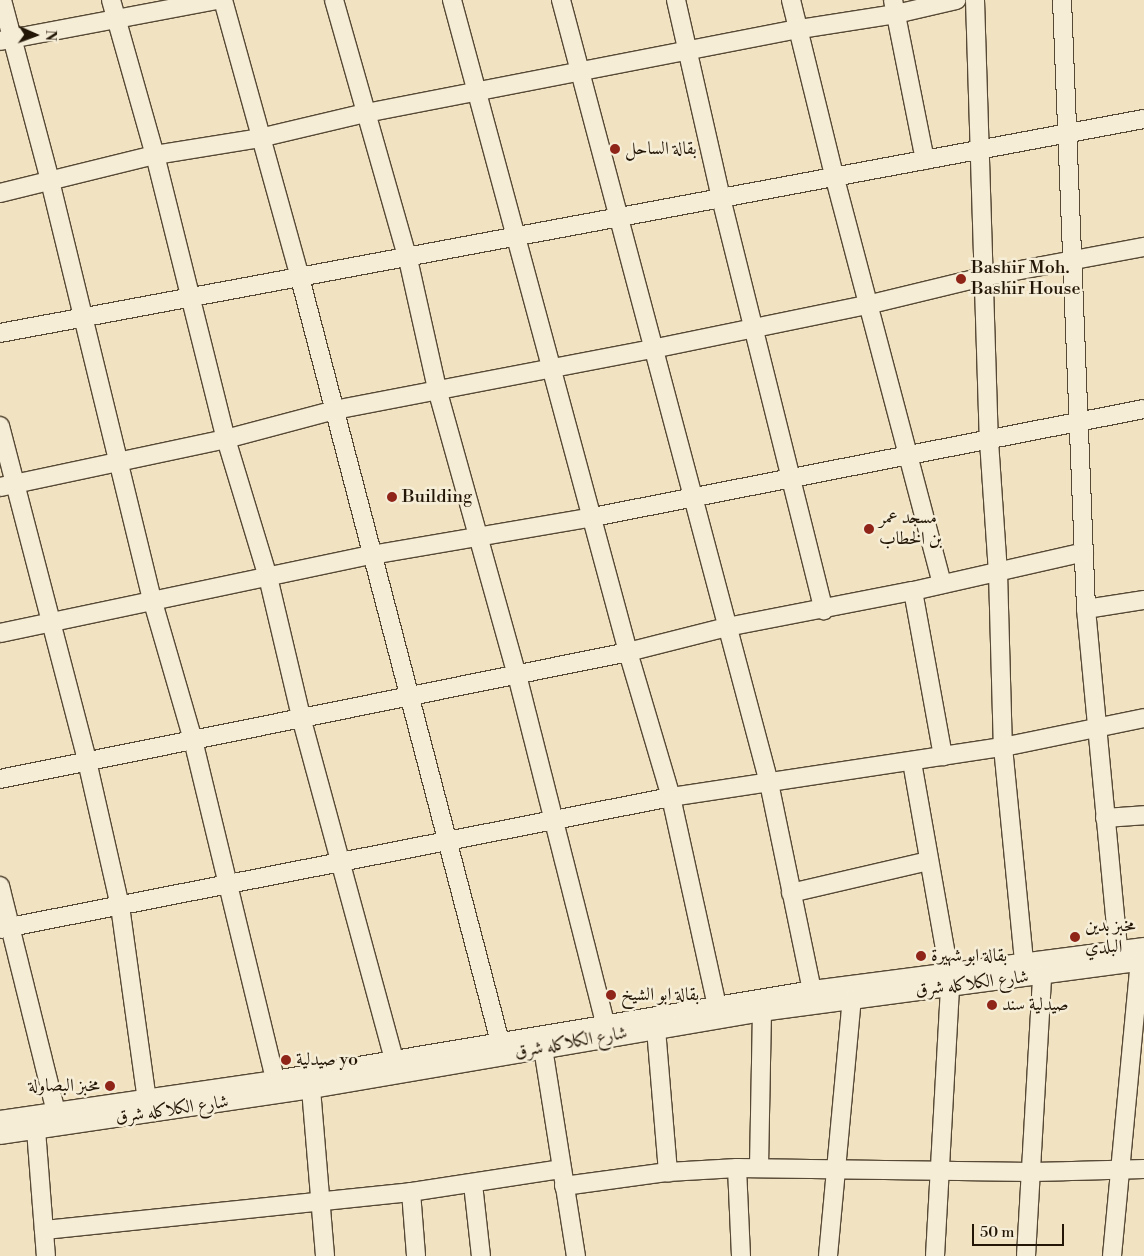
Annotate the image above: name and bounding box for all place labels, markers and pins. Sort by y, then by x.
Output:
place label: بقالة الساحل [625,138,697,160]
marker: بقالة الساحل [609,143,621,155]
place label: Bashir Moh. Bashir House [971,258,1081,300]
marker: Bashir Moh. Bashir House [955,273,967,285]
place label: Building [402,486,472,508]
marker: Building [386,491,398,503]
place label: مسجد عمر بن الخطاب [879,508,942,550]
marker: مسجد عمر بن الخطاب [863,523,875,535]
place label: مخبز بدين البلدي [1085,916,1136,959]
marker: مخبز بدين البلدي [1069,931,1081,943]
place label: بقالة ابو شهيرة [931,945,1007,967]
marker: بقالة ابو شهيرة [915,950,927,962]
place label: بقالة ابو الشيخ [621,984,699,1006]
marker: بقالة ابو الشيخ [605,989,617,1001]
place label: صيدلية سند [1002,994,1069,1016]
marker: صيدلية سند [986,999,998,1011]
place label: صيدلية yo [296,1049,358,1071]
marker: صيدلية yo [280,1054,292,1066]
place label: مخبز البصاولة [28,1075,100,1097]
marker: مخبز البصاولة [104,1080,116,1092]

